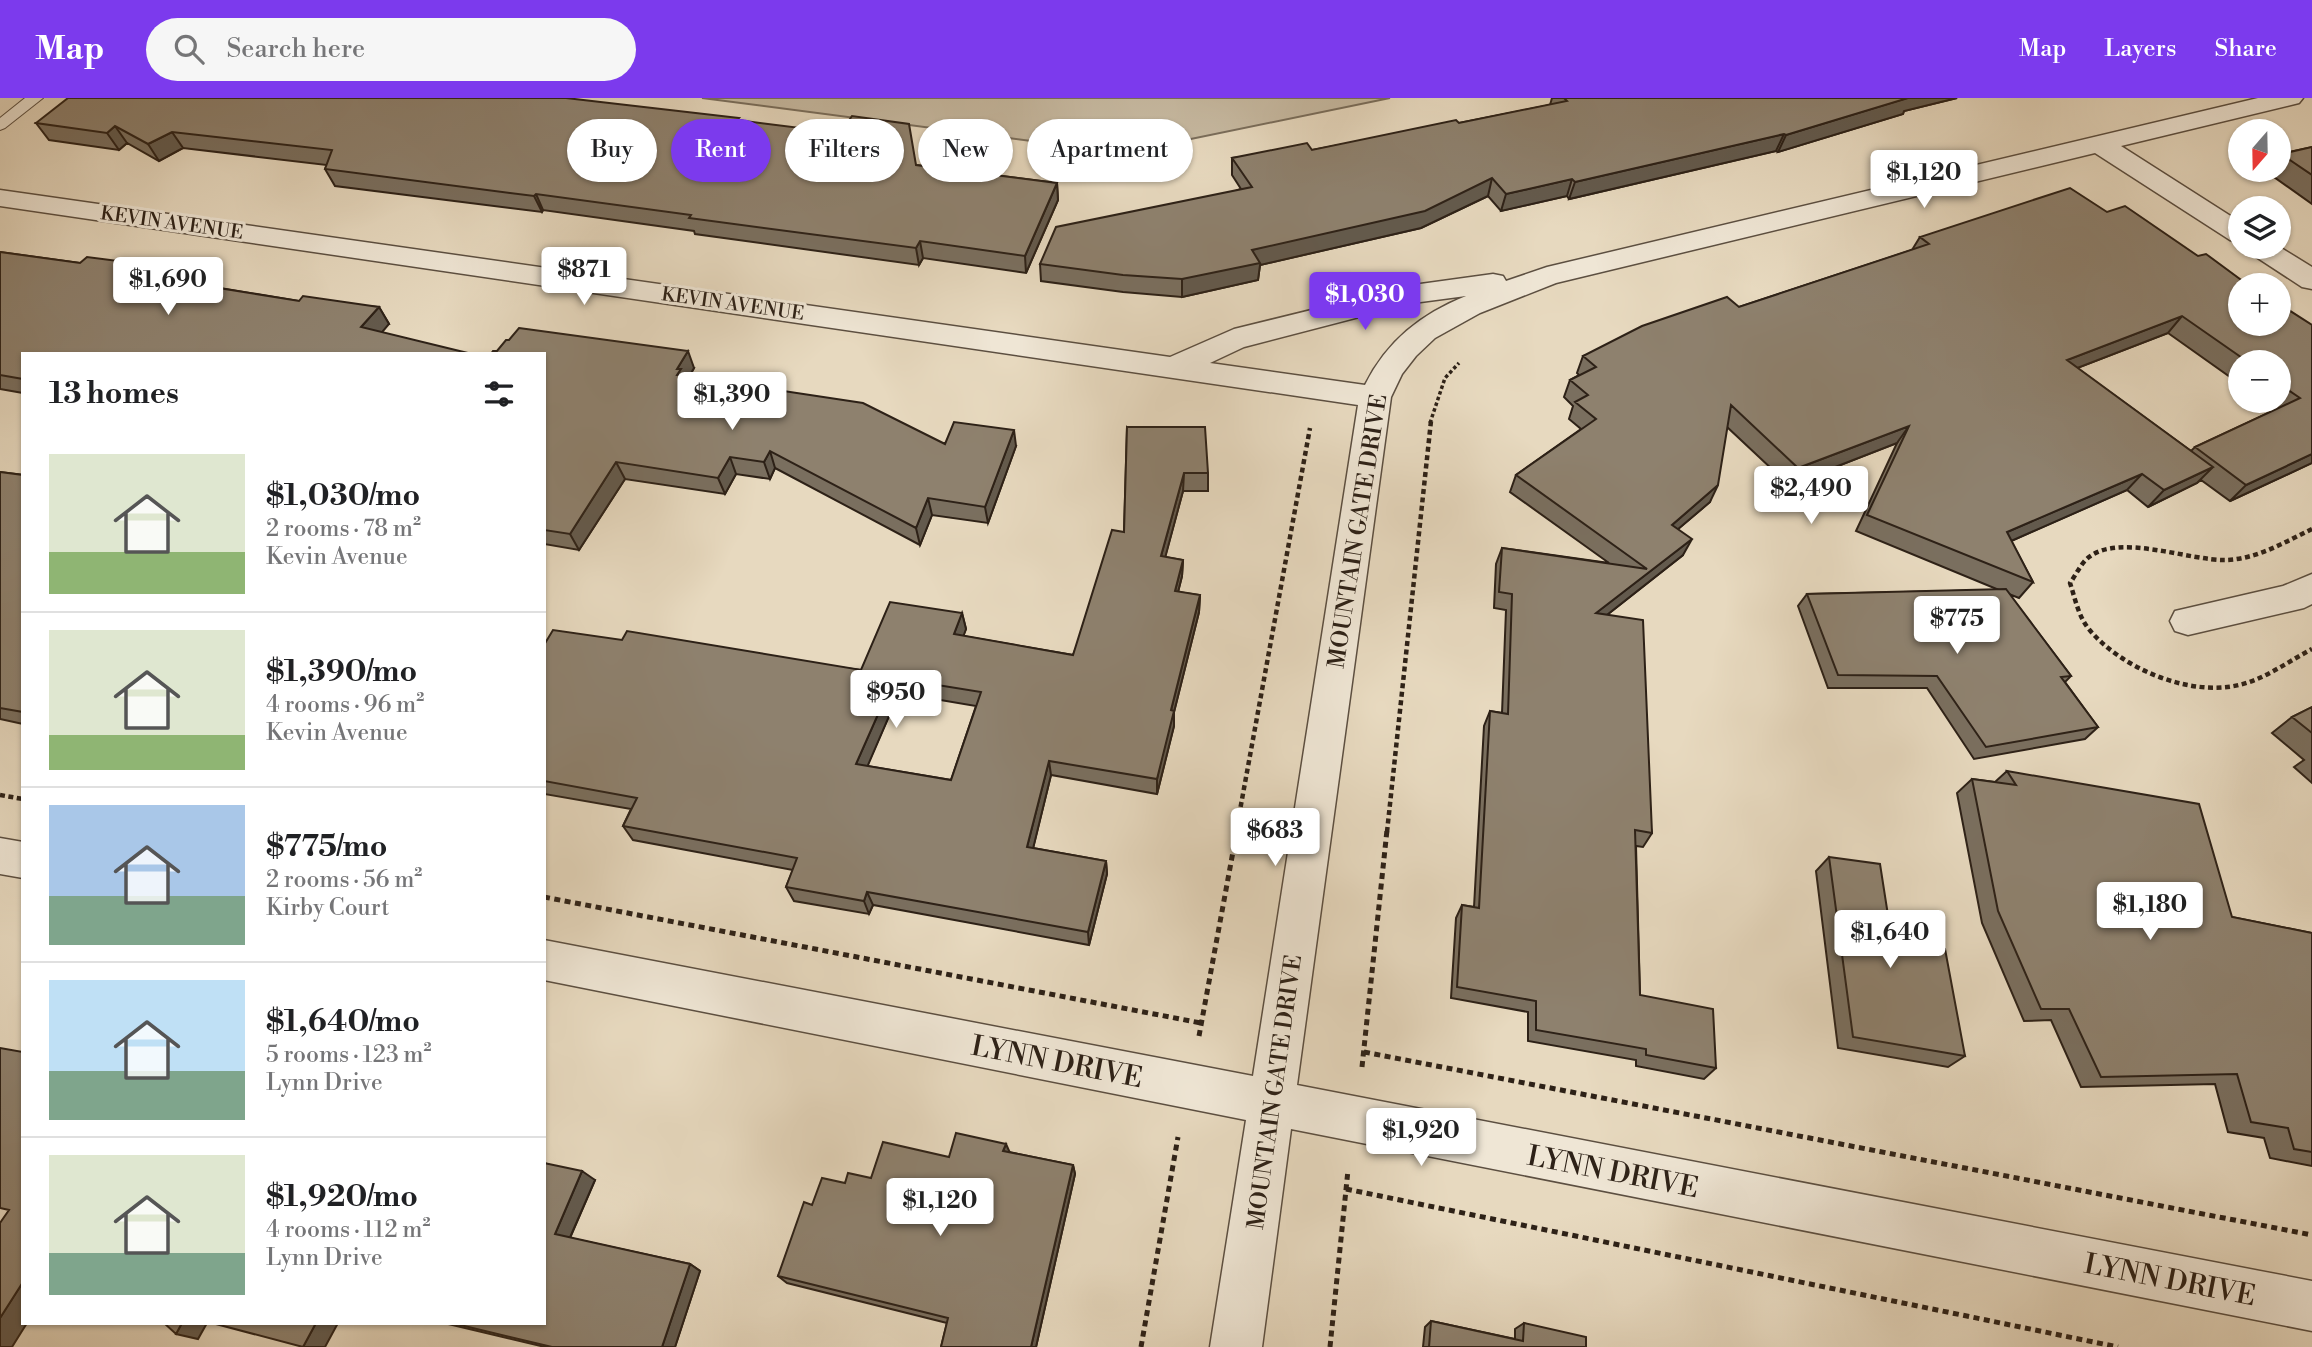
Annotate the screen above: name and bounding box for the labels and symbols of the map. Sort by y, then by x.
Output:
north arrow [2228,119,2291,182]
pin: $1,120 [1867,150,1981,210]
street label: KEVIN AVENUE [99,201,245,245]
pin: $871 [543,248,625,307]
pin: $1,690 [111,258,225,317]
pin: $1,030 [1308,272,1422,332]
street label: KEVIN AVENUE [660,282,806,326]
pin: $1,390 [675,372,789,432]
street label: MOUNTAIN GATE DRIVE [1322,392,1393,670]
pin: $2,490 [1754,466,1868,526]
pin: $775 [1916,596,1998,656]
pin: $950 [855,670,937,730]
pin: $683 [1234,808,1316,868]
pin: $1,180 [2093,882,2207,942]
pin: $1,640 [1833,910,1947,970]
street label: MOUNTAIN GATE DRIVE [1242,953,1308,1231]
street label: LYNN DRIVE [968,1029,1145,1096]
pin: $1,920 [1364,1108,1478,1168]
street label: LYNN DRIVE [1524,1139,1701,1206]
pin: $1,120 [883,1178,997,1238]
street label: LYNN DRIVE [2081,1247,2258,1314]

